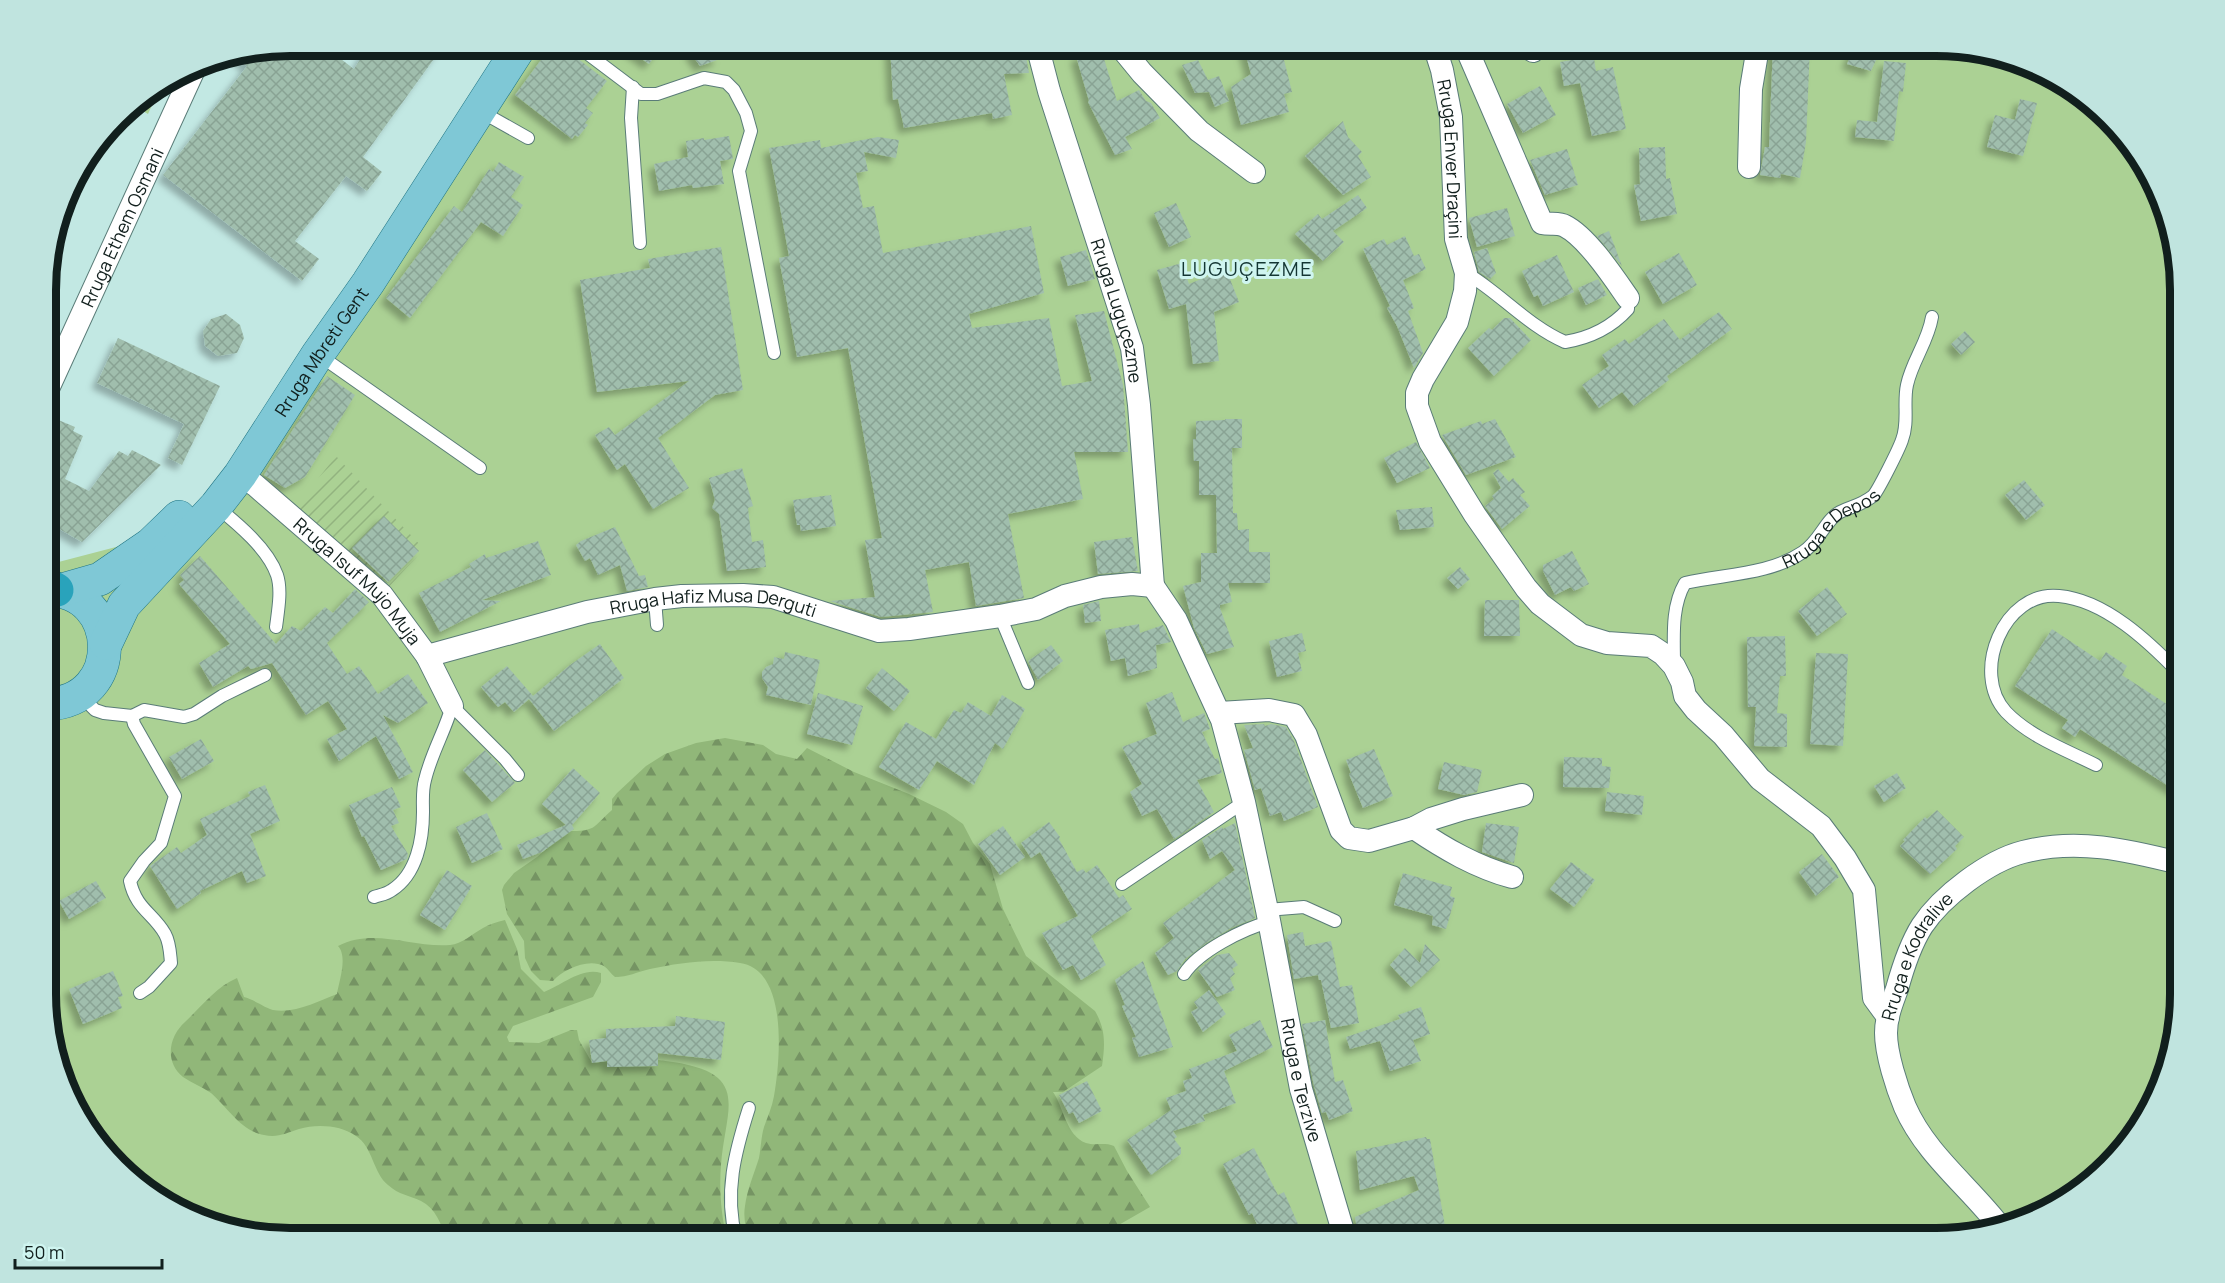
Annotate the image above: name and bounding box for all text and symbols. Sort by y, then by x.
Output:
street label: Rruga Enver Draçini [1432,77,1468,239]
street label: Rruga Ethem Osmani [75,144,169,311]
street label: Rruga Luguçezme [1085,235,1148,384]
district label: LUGUÇEZME [1181,255,1313,282]
street label: Rruga Mbreti Gent [269,282,373,421]
street label: Rruga e Depos [1778,484,1886,574]
street label: Rruga Isuf Mujo Muja [289,512,427,650]
street label: Rruga Hafiz Musa Derguti [608,583,820,622]
street label: Rruga e Kodralive [1875,886,1958,1023]
street label: Rruga e Terzive [1276,1016,1328,1145]
scale bar [15,1232,162,1270]
text: 50 m [24,1240,64,1264]

